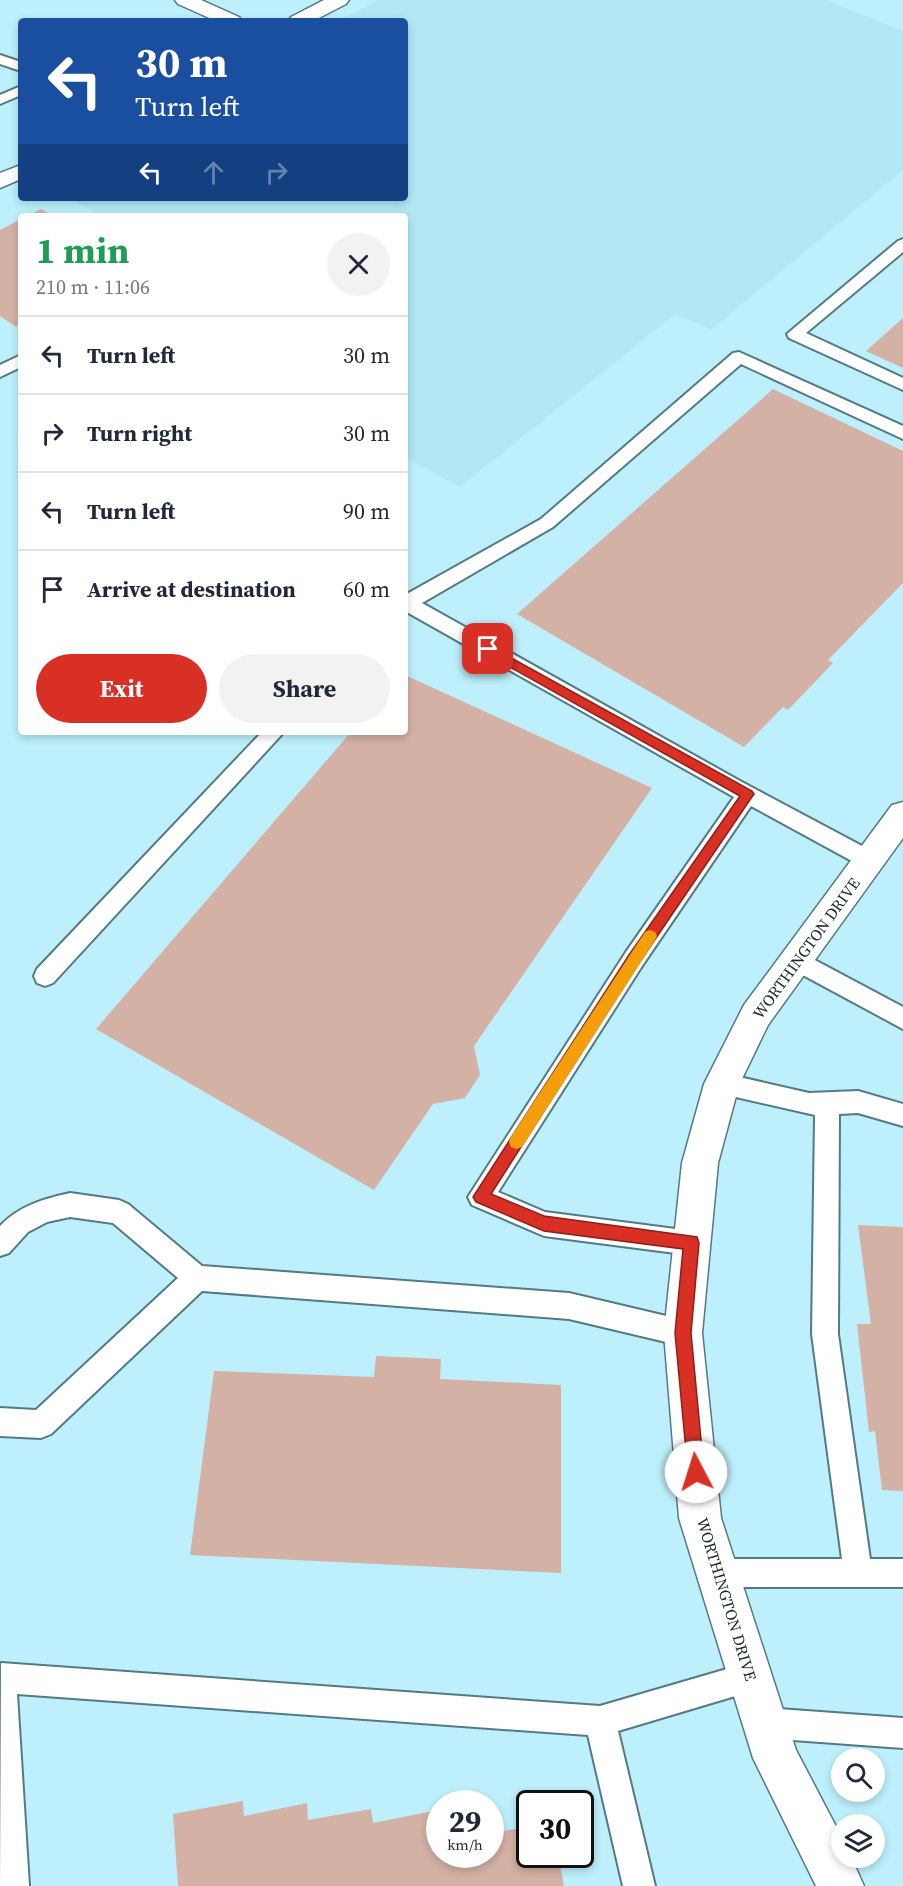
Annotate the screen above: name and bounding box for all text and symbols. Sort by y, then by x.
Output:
text: 30 m [135,33,228,91]
icon: left [36,42,114,120]
text: Turn left [135,88,239,125]
icon: left [134,156,167,189]
icon: ahead [197,156,230,189]
icon: right [260,156,293,189]
text: 1 min [36,226,129,275]
button: close [327,233,390,296]
text: 210 m · 11:06 [36,273,150,301]
icon: left [36,339,69,372]
text: Turn left [87,340,175,370]
text: 30 m [343,340,390,370]
icon: right [36,417,69,450]
text: Turn right [87,418,192,448]
text: 30 m [343,418,390,448]
icon: left [36,495,69,528]
text: Turn left [87,496,175,526]
text: 90 m [343,496,390,526]
icon: arrive [36,573,69,606]
text: Arrive at destination [87,574,296,604]
text: 60 m [343,574,390,604]
pin [462,623,513,674]
icon: arrive [471,632,504,665]
button: Exit [36,654,207,723]
button: Share [219,654,390,723]
street label: WORTHINGTON DRIVE [747,873,865,1023]
position arrow [664,1440,728,1504]
street label: WORTHINGTON DRIVE [692,1515,762,1684]
map controls [831,1748,885,1868]
button: search [831,1748,885,1802]
speed limit sign: 30 [516,1790,594,1868]
text: 29 [449,1801,481,1842]
button: layers [831,1814,885,1868]
text: km/h [447,1834,483,1855]

